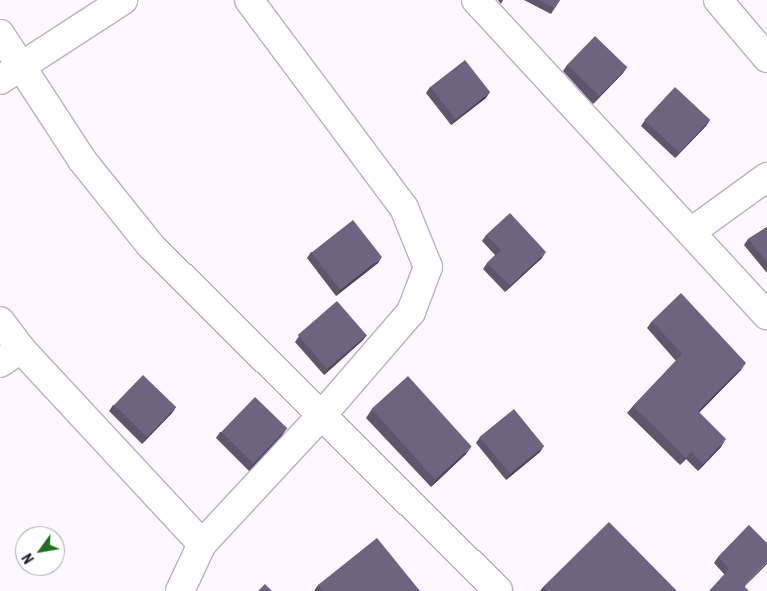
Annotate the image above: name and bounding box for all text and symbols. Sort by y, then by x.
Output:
north arrow [15,526,65,576]
text: N [19,551,37,566]

